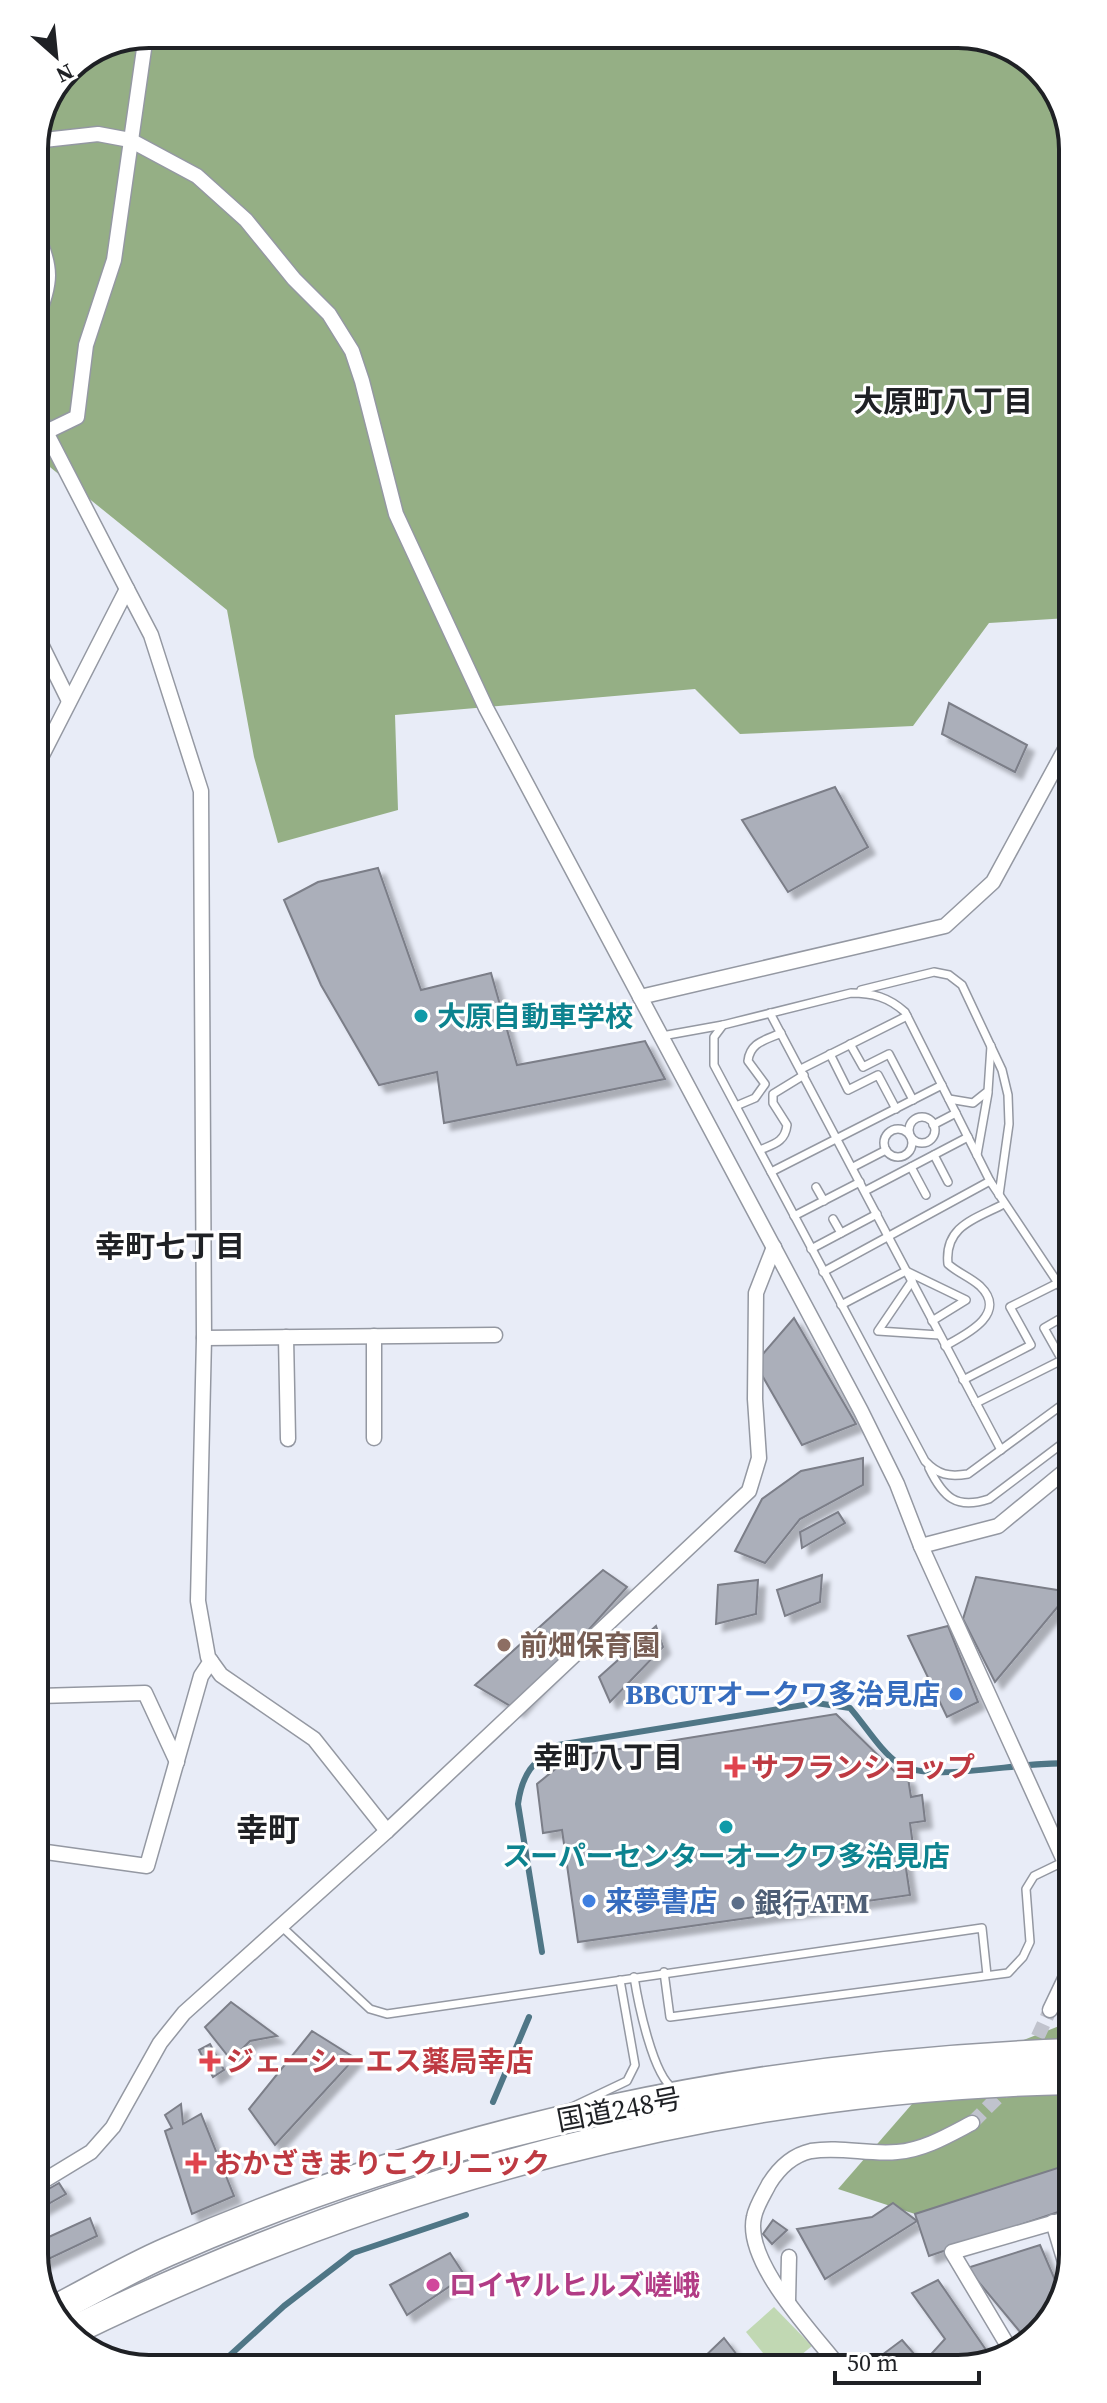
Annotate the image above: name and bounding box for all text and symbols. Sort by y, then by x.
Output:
north arrow [16,16,96,96]
text: N [51,57,79,91]
district label: 大原町八丁目 [853,381,1033,422]
place label: 大原自動車学校 [437,997,633,1035]
marker: 大原自動車学校 [412,1007,430,1025]
district label: 幸町七丁目 [95,1226,245,1267]
place label: 前畑保育園 [520,1626,660,1664]
marker: 前畑保育園 [495,1636,513,1654]
place label: BBCUTオークワ多治見店 [625,1675,940,1713]
marker: BBCUTオークワ多治見店 [947,1685,965,1703]
district label: 幸町八丁目 [533,1737,683,1778]
place label: サフランショップ [751,1748,975,1786]
marker: サフランショップ [726,1758,744,1776]
district label: 幸町 [236,1808,300,1852]
marker: スーパーセンターオークワ多治見店 [717,1818,735,1836]
place label: スーパーセンターオークワ多治見店 [502,1837,950,1875]
place label: 来夢書店 [605,1882,717,1920]
place label: 銀行ATM [754,1884,869,1922]
marker: 来夢書店 [580,1892,598,1910]
marker: 銀行ATM [729,1894,747,1912]
place label: ジェーシーエス薬局幸店 [226,2042,533,2080]
marker: ジェーシーエス薬局幸店 [201,2052,219,2070]
street label: 国道248号 [554,2078,684,2140]
place label: おかざきまりこクリニック [214,2144,550,2182]
marker: おかざきまりこクリニック [185,2152,207,2174]
place label: ロイヤルヒルズ嵯峨 [449,2266,700,2304]
marker: ロイヤルヒルズ嵯峨 [424,2276,442,2294]
scale bar [835,2335,979,2385]
text: 50 m [847,2346,898,2379]

